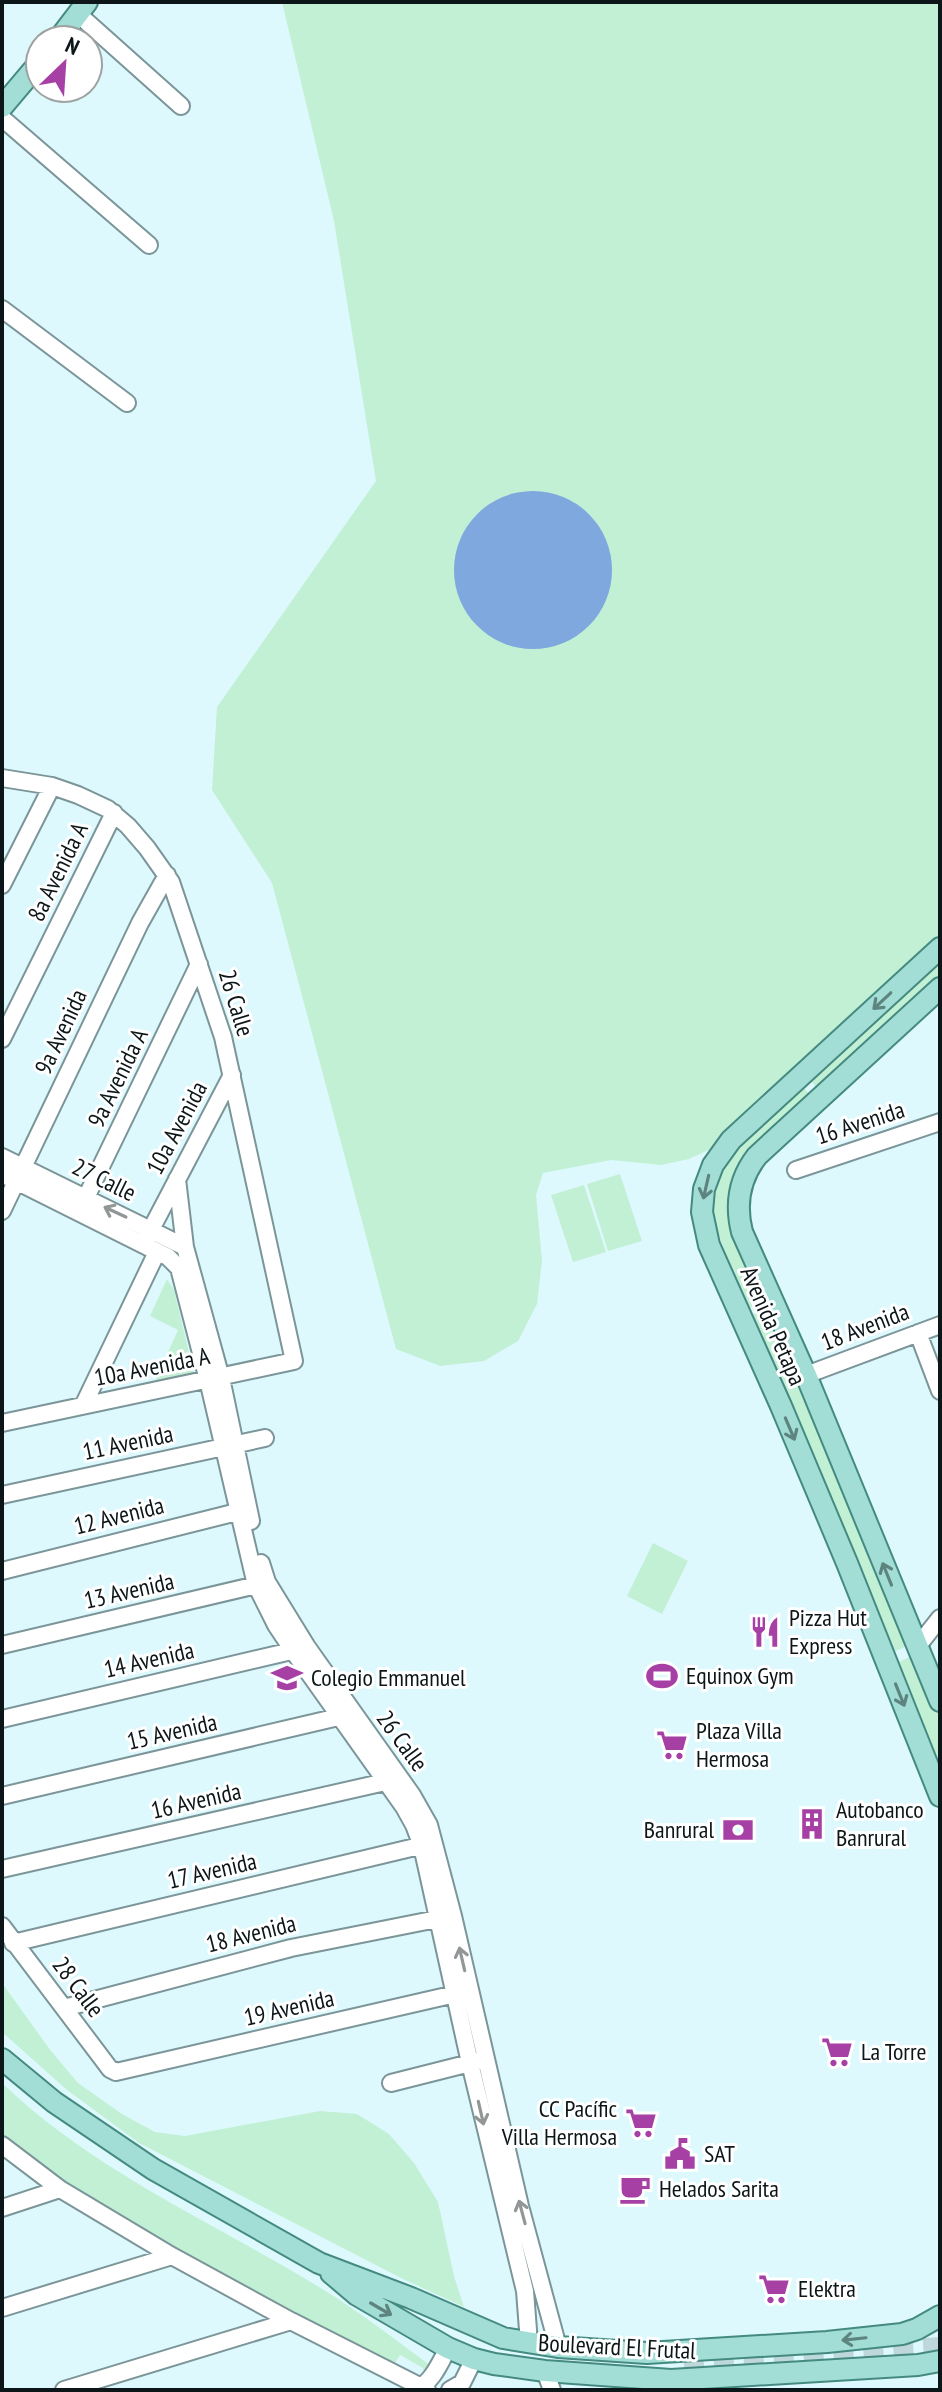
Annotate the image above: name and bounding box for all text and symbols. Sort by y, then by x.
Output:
north arrow [24,24,104,104]
text: N [61,31,84,61]
street label: 8a Avenida A [20,817,95,926]
street label: 26 Calle [212,966,261,1040]
street label: 9a Avenida [27,984,94,1079]
one-way arrow [873,992,893,1010]
street label: 9a Avenida A [80,1023,155,1132]
street label: 10a Avenida [139,1076,214,1180]
street label: 16 Avenida [811,1094,908,1151]
street label: 27 Calle [67,1151,141,1208]
one-way arrow [697,1174,712,1200]
one-way arrow [103,1204,127,1219]
street label: Avenida Petapa [733,1262,813,1390]
street label: 18 Avenida [817,1296,913,1357]
street label: 10a Avenida A [92,1340,213,1393]
one-way arrow [784,1416,799,1441]
street label: 11 Avenida [80,1418,176,1467]
street label: 12 Avenida [71,1489,167,1542]
one-way arrow [879,1563,894,1587]
street label: 13 Avenida [81,1565,177,1616]
place label: Pizza Hut Express [789,1602,867,1661]
restaurant icon: Pizza Hut Express [748,1615,782,1649]
street label: 14 Avenida [101,1634,197,1685]
sports icon: Equinox Gym [645,1659,679,1693]
place label: Equinox Gym [686,1660,794,1691]
school or university icon: Colegio Emmanuel [270,1661,304,1695]
place label: Colegio Emmanuel [311,1662,466,1693]
one-way arrow [894,1682,908,1707]
street label: 26 Calle [370,1704,435,1777]
street label: 15 Avenida [124,1706,220,1757]
place label: Plaza Villa Hermosa [696,1715,782,1774]
supermarket icon: Plaza Villa Hermosa [655,1728,689,1762]
street label: 16 Avenida [148,1775,244,1826]
place label: Autobanco Banrural [836,1794,924,1853]
building icon: Autobanco Banrural [795,1807,829,1841]
bank icon: Banrural [721,1813,755,1847]
place label: Banrural [644,1814,714,1845]
street label: 17 Avenida [164,1845,260,1896]
street label: 18 Avenida [203,1907,299,1960]
one-way arrow [454,1946,469,1972]
street label: 28 Calle [46,1950,111,2023]
street label: 19 Avenida [241,1982,337,2033]
supermarket icon: La Torre [820,2035,854,2069]
place label: La Torre [861,2036,926,2067]
place label: CC Pacífic Villa Hermosa [501,2093,617,2152]
one-way arrow [475,2100,490,2126]
supermarket icon: CC Pacífic Villa Hermosa [624,2106,658,2140]
public building icon: SAT [663,2137,697,2171]
place label: SAT [704,2138,735,2169]
cafe icon: Helados Sarita [618,2172,652,2206]
place label: Helados Sarita [659,2173,779,2204]
one-way arrow [514,2199,529,2225]
supermarket icon: Elektra [757,2272,791,2306]
place label: Elektra [798,2273,856,2304]
one-way arrow [369,2301,392,2317]
street label: Boulevard El Frutal [537,2327,697,2366]
one-way arrow [842,2332,867,2347]

